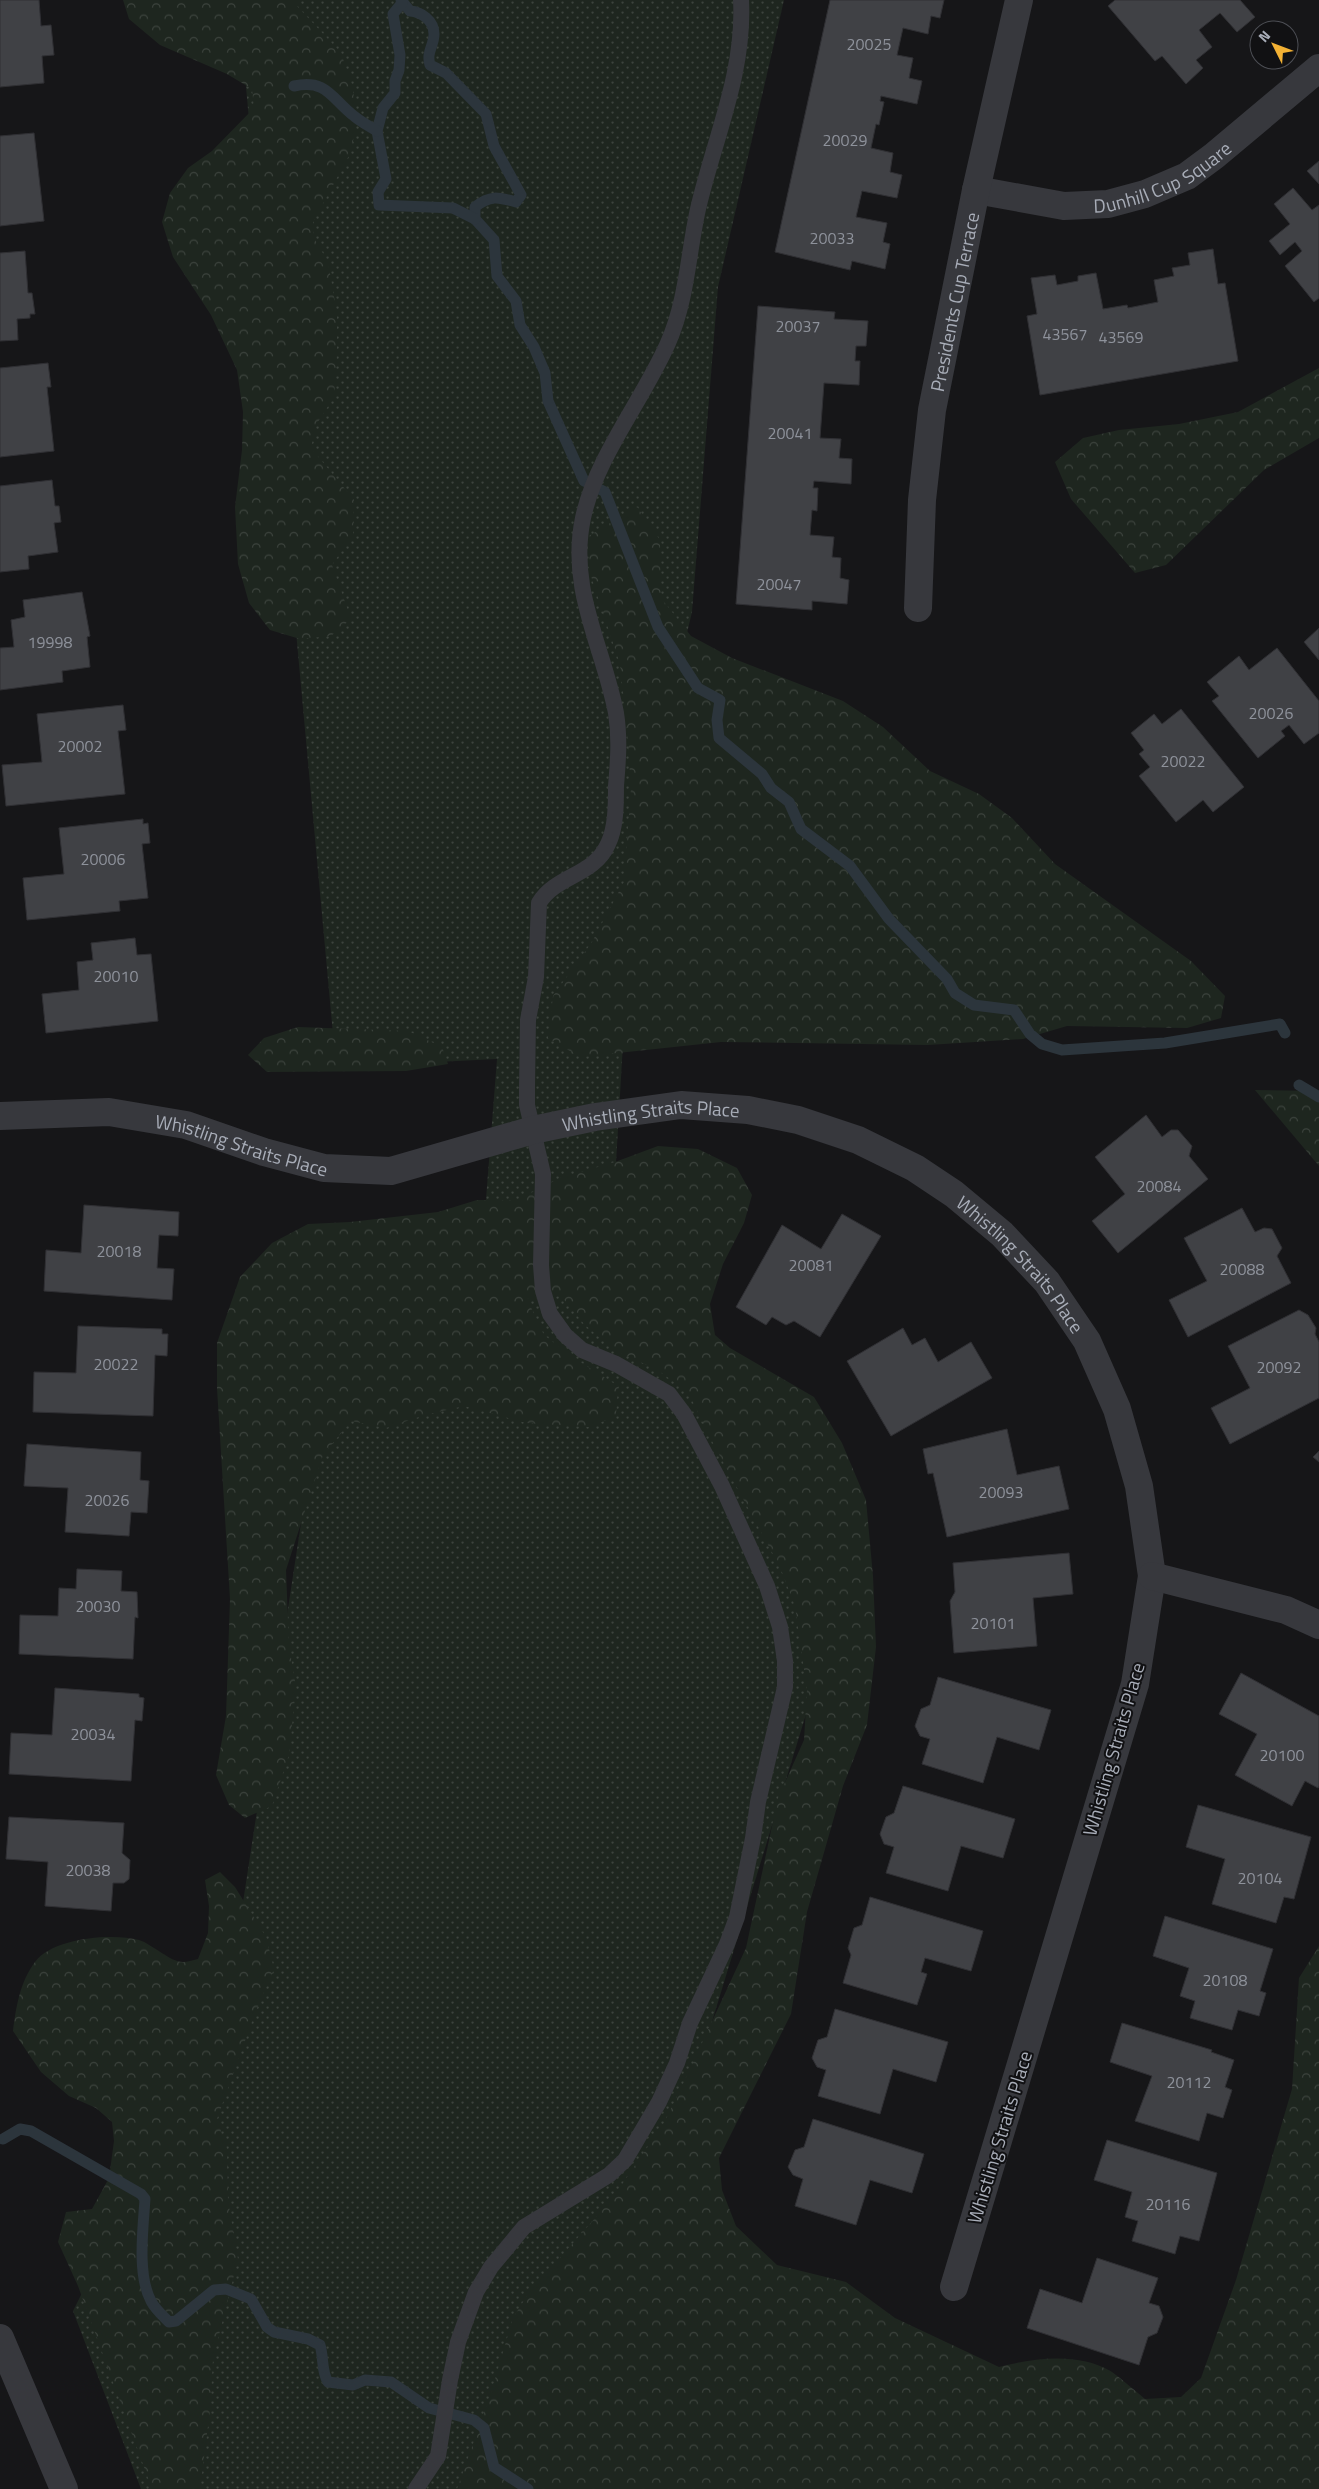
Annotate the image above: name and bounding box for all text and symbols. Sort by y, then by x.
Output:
north arrow [1249,20,1299,70]
text: N [1253,25,1275,47]
house number: 20025 [847,32,891,56]
house number: 20029 [823,128,867,152]
street label: Dunhill Cup Square [1093,133,1237,219]
street label: Presidents Cup Terrace [922,209,986,394]
house number: 20033 [810,226,854,250]
house number: 20037 [776,314,820,338]
house number: 43567 [1043,322,1087,346]
house number: 43569 [1099,325,1143,349]
house number: 20041 [768,421,812,445]
house number: 20047 [757,572,801,596]
house number: 19998 [28,630,72,654]
house number: 20026 [1249,701,1293,725]
house number: 20002 [58,734,102,758]
house number: 20022 [1161,749,1205,773]
house number: 20006 [81,847,125,871]
house number: 20010 [94,964,138,988]
street label: Whistling Straits Place [559,1090,741,1138]
street label: Whistling Straits Place [153,1106,331,1183]
house number: 20084 [1137,1174,1181,1198]
street label: Whistling Straits Place [951,1188,1092,1339]
house number: 20018 [97,1239,141,1263]
house number: 20081 [789,1253,833,1277]
house number: 20088 [1220,1257,1264,1281]
house number: 20022 [94,1352,138,1376]
house number: 20092 [1257,1355,1301,1379]
house number: 20093 [979,1480,1023,1504]
house number: 20026 [85,1488,129,1512]
house number: 20030 [76,1594,120,1618]
house number: 20101 [971,1611,1015,1635]
street label: Whistling Straits Place [1074,1659,1152,1839]
house number: 20034 [71,1722,115,1746]
house number: 20100 [1260,1743,1304,1767]
house number: 20038 [66,1858,110,1882]
house number: 20104 [1238,1866,1282,1890]
house number: 20108 [1203,1968,1247,1992]
street label: Whistling Straits Place [959,2047,1039,2227]
house number: 20112 [1167,2070,1211,2094]
house number: 20116 [1146,2192,1190,2216]

